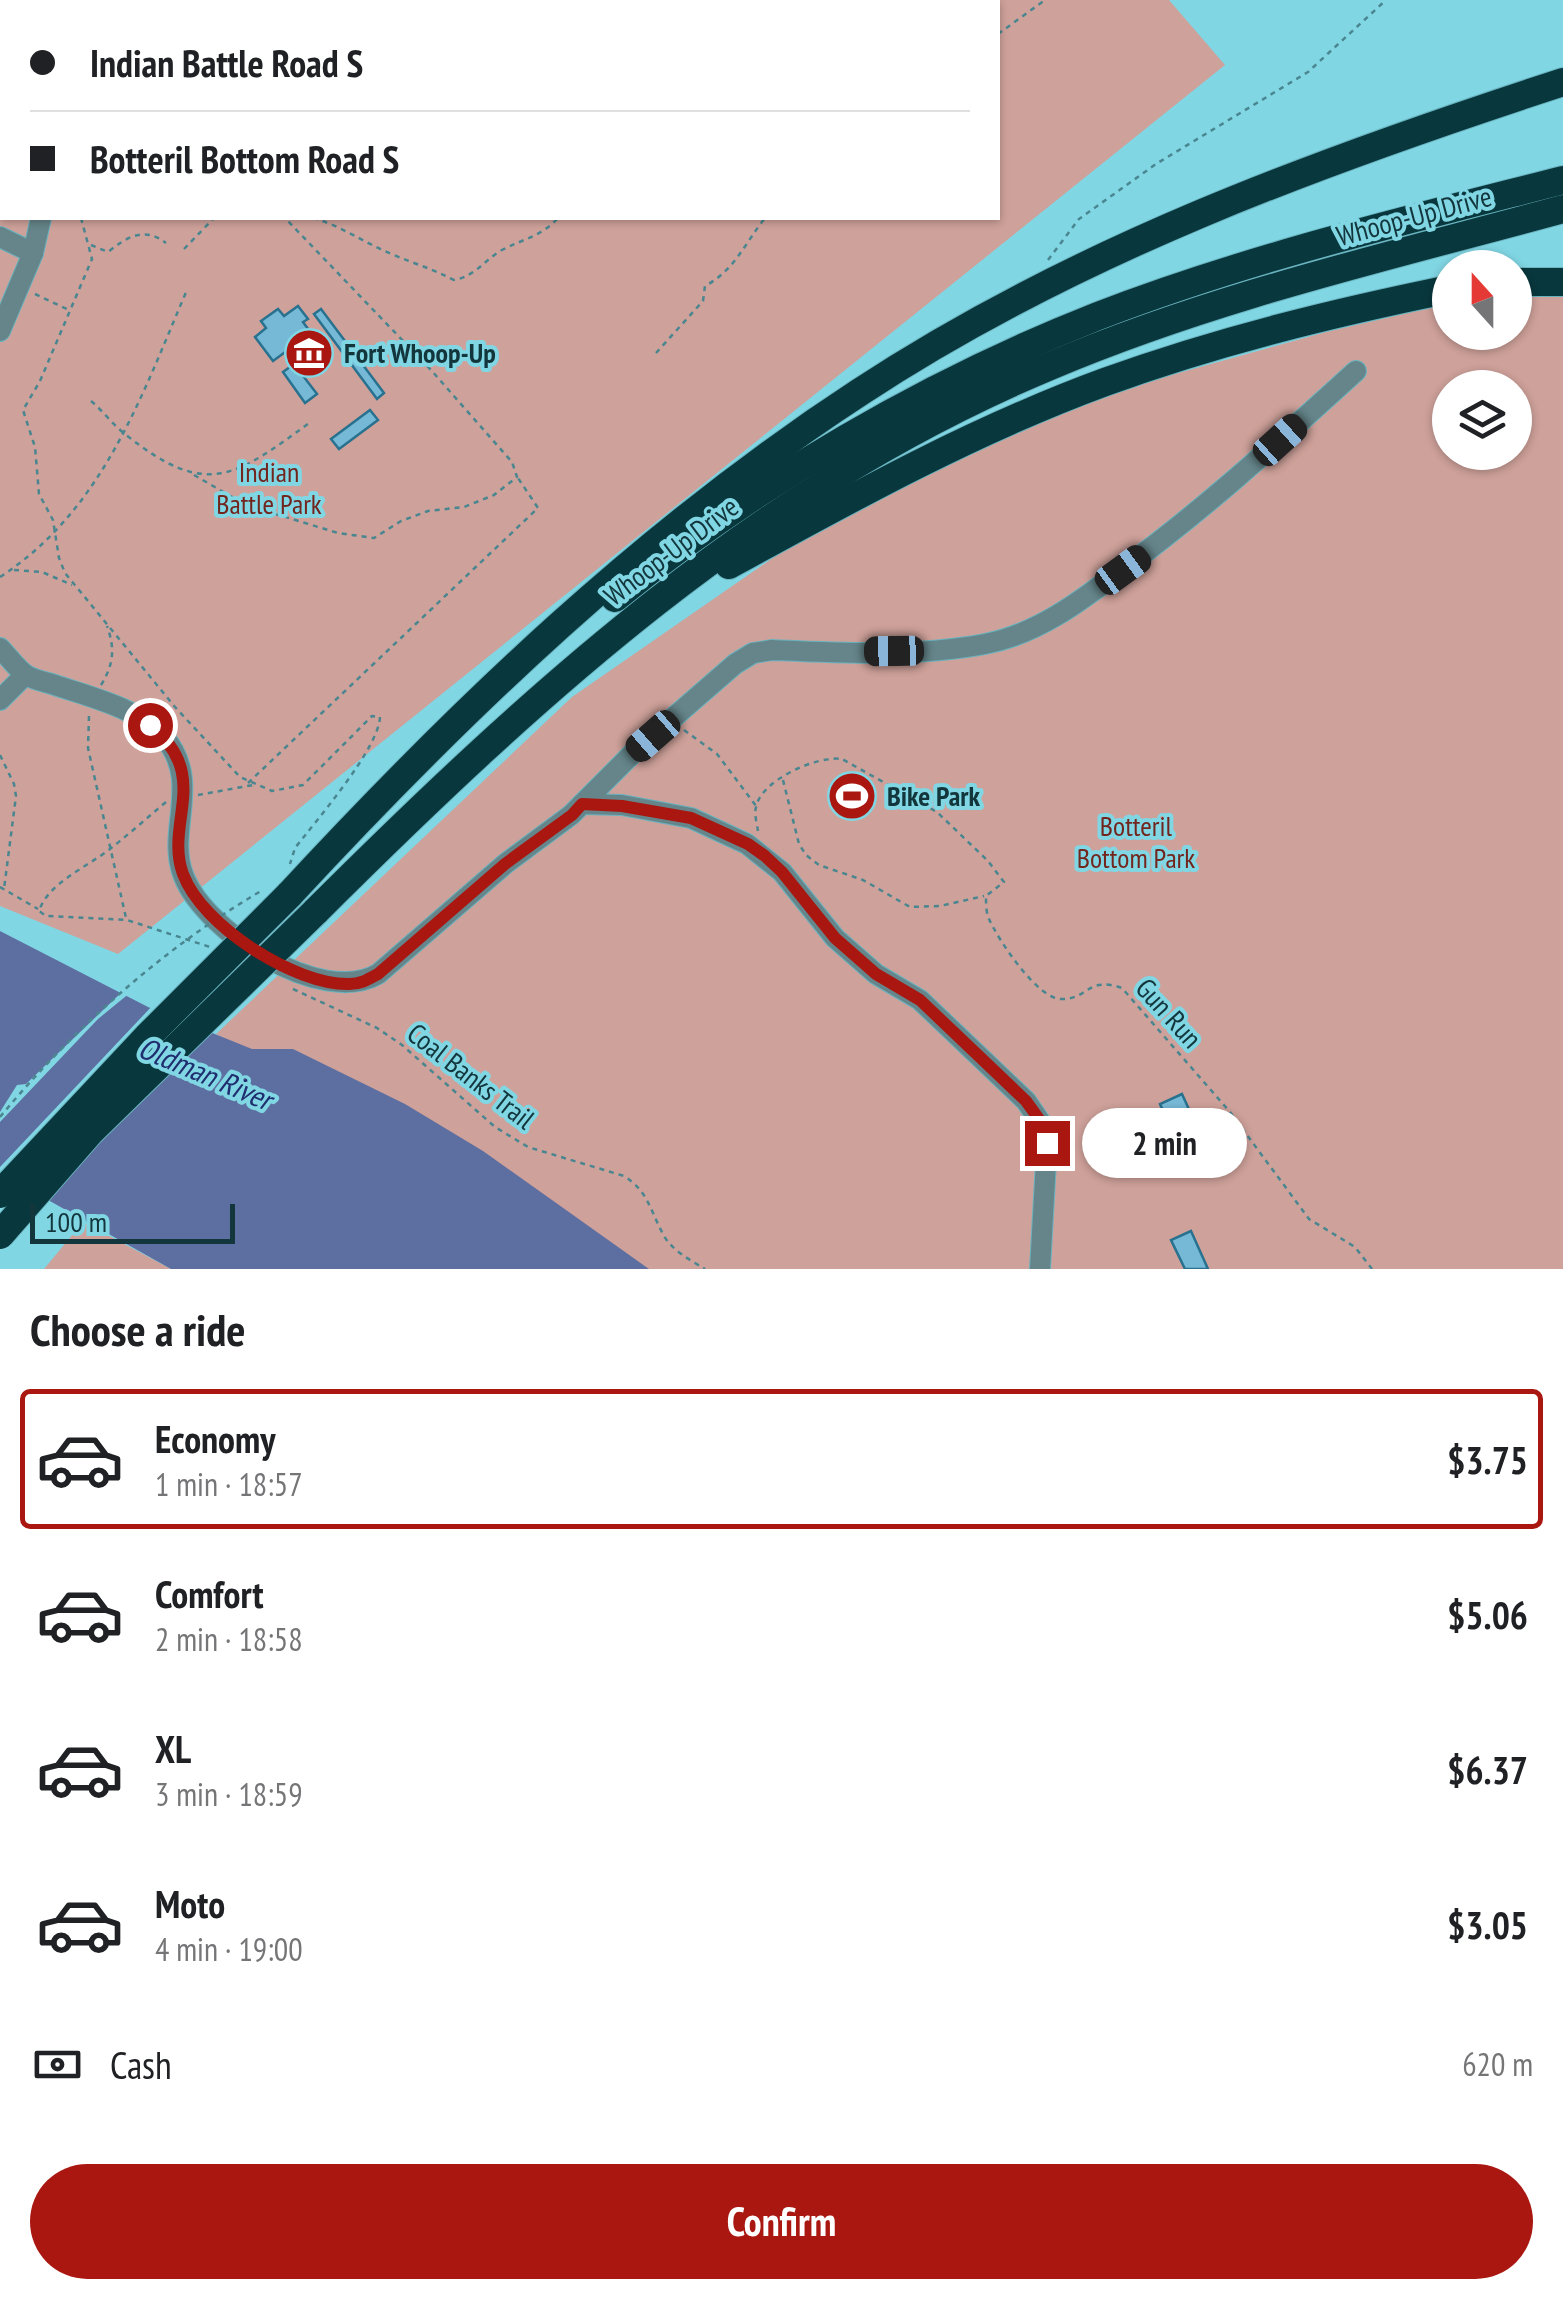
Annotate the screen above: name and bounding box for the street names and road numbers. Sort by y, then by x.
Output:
street label: Whoop-Up Drive [1332,177,1496,254]
street label: Whoop-Up Drive [596,488,745,613]
street label: Gun Run [1128,970,1211,1056]
street label: Coal Banks Trail [400,1014,543,1137]

